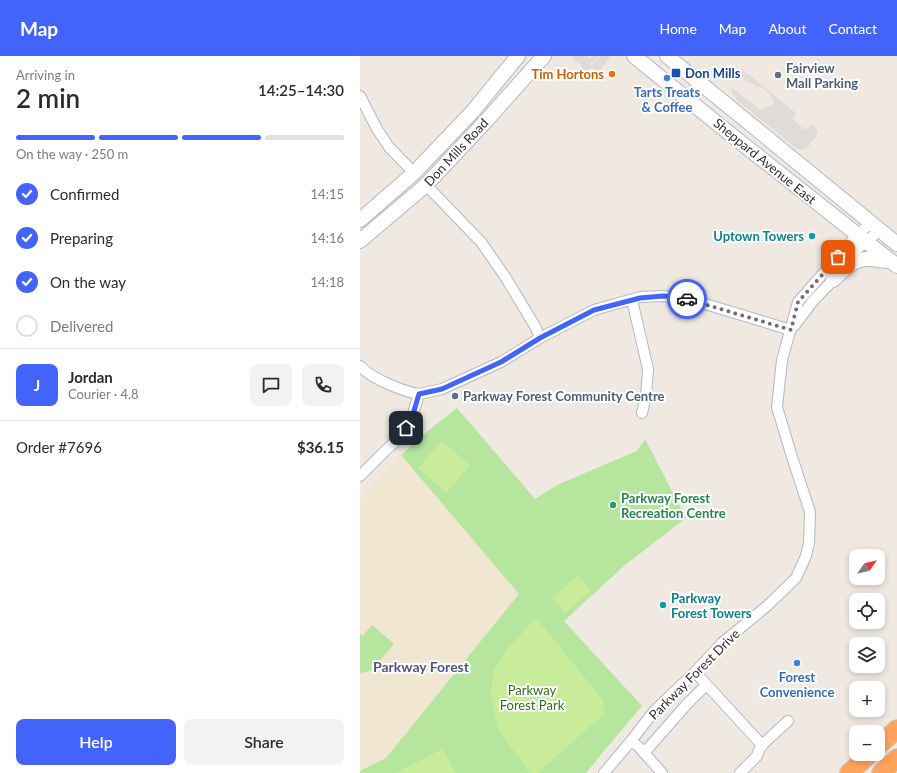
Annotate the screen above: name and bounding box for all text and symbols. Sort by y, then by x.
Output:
text: Map [20,17,58,40]
text: Home [659,20,697,37]
text: Map [719,20,746,37]
text: About [768,20,806,37]
text: Contact [828,20,877,37]
place label: Fairview Mall Parking [786,60,858,91]
place label: Don Mills [685,65,741,81]
place label: Tim Hortons [531,66,604,82]
text: Arriving in [16,67,75,83]
marker: Don Mills [670,67,682,79]
marker: Tim Hortons [607,69,617,79]
marker: Fairview Mall Parking [773,70,783,80]
marker: Tarts Treats & Coffee [662,73,672,83]
text: 14:25–14:30 [258,81,344,99]
text: 2 min [16,82,80,114]
place label: Tarts Treats & Coffee [634,84,700,115]
street label: Don Mills Road [421,115,491,189]
street label: Sheppard Avenue East [711,115,820,207]
text: On the way · 250 m [16,146,128,162]
icon: check [16,183,38,205]
text: Confirmed [50,185,119,203]
text: 14:15 [311,186,344,202]
icon: check [16,227,38,249]
place label: Uptown Towers [713,228,804,244]
text: Preparing [50,229,113,247]
text: 14:16 [311,230,344,246]
marker: Uptown Towers [807,231,817,241]
pin [821,240,855,274]
icon: bag [827,246,849,268]
icon: check [16,271,38,293]
text: On the way [50,273,126,291]
text: 14:18 [311,274,344,290]
courier [667,279,707,319]
icon: car [676,288,698,310]
text: Delivered [50,317,113,335]
button: chat [250,364,292,406]
button: phone [302,364,344,406]
text: Jordan [68,368,113,386]
text: J [34,376,40,394]
text: Courier · 4.8 [68,386,139,402]
place label: Parkway Forest Community Centre [463,388,665,404]
marker: Parkway Forest Community Centre [450,391,460,401]
pin [389,411,423,445]
icon: home [395,417,417,439]
text: Order #7696 [16,438,102,456]
text: $36.15 [297,438,344,456]
place label: Parkway Forest Recreation Centre [621,490,726,521]
marker: Parkway Forest Recreation Centre [608,500,618,510]
north arrow [849,549,885,585]
map controls [849,549,885,761]
place label: Parkway Forest Towers [671,590,752,621]
button: locate [849,593,885,629]
marker: Parkway Forest Towers [658,600,668,610]
street label: Parkway Forest Drive [645,625,743,723]
button: layers [849,637,885,673]
district label: Parkway Forest [373,658,470,675]
marker: Forest Convenience [792,658,802,668]
place label: Forest Convenience [760,669,834,700]
button: + [849,681,885,717]
park label: Parkway Forest Park [500,682,565,713]
button: Help [16,719,176,765]
button: Share [184,719,344,765]
button: − [849,725,885,761]

